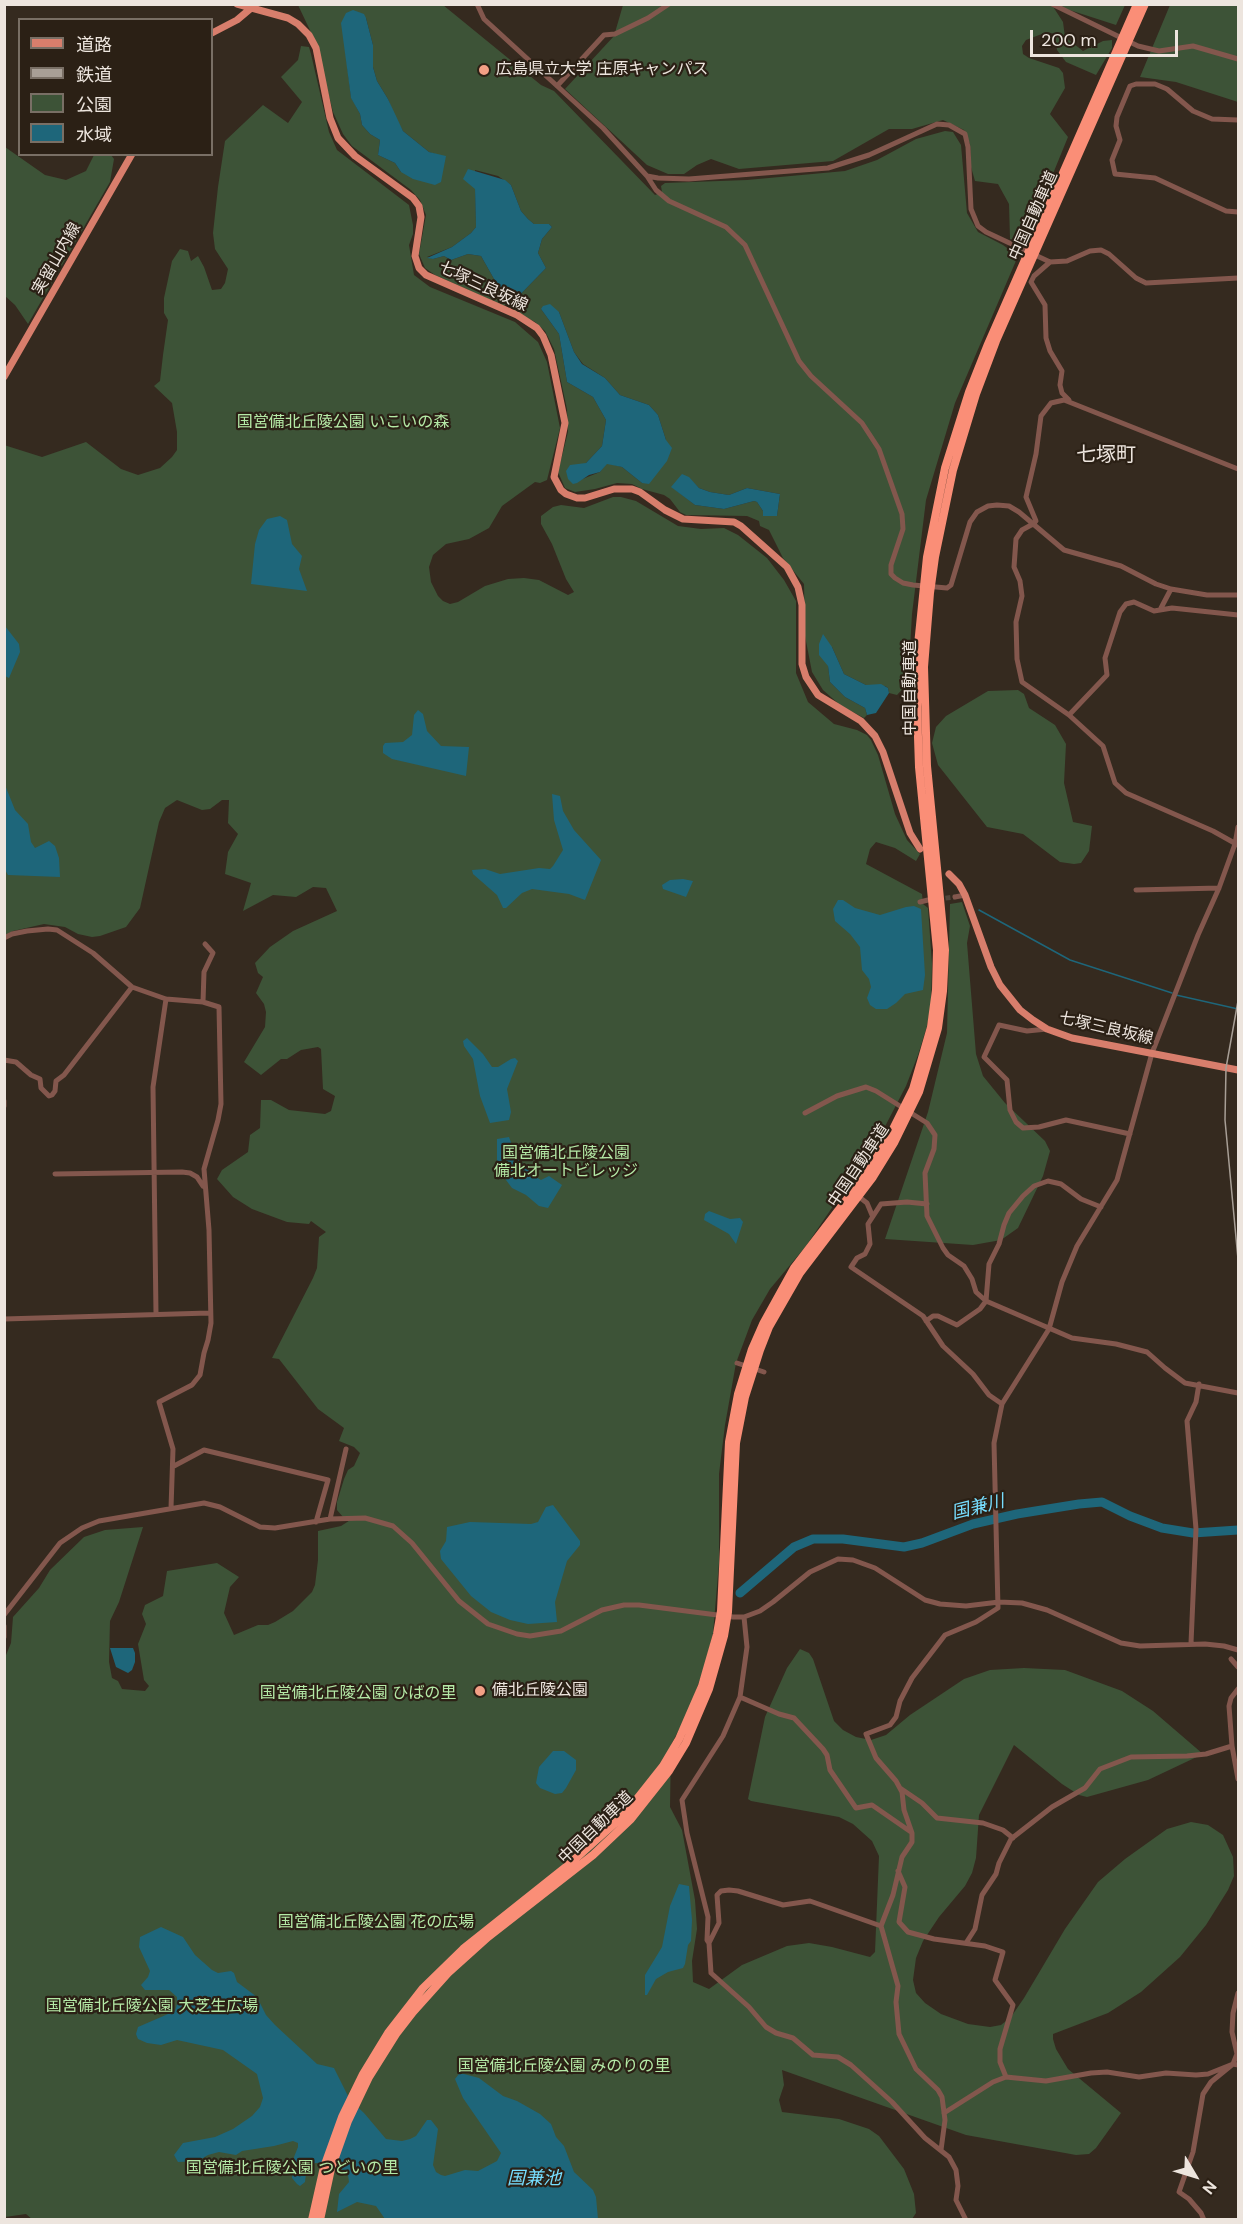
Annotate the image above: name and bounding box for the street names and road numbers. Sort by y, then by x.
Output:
street label: 中国自動車道 [1006,168,1062,264]
street label: 実留山内線 [29,220,85,298]
street label: 七塚三良坂線 [435,258,531,316]
street label: 中国自動車道 [901,640,921,736]
street label: 七塚三良坂線 [1057,1009,1155,1049]
street label: 中国自動車道 [824,1121,894,1211]
street label: 中国自動車道 [555,1788,637,1868]

